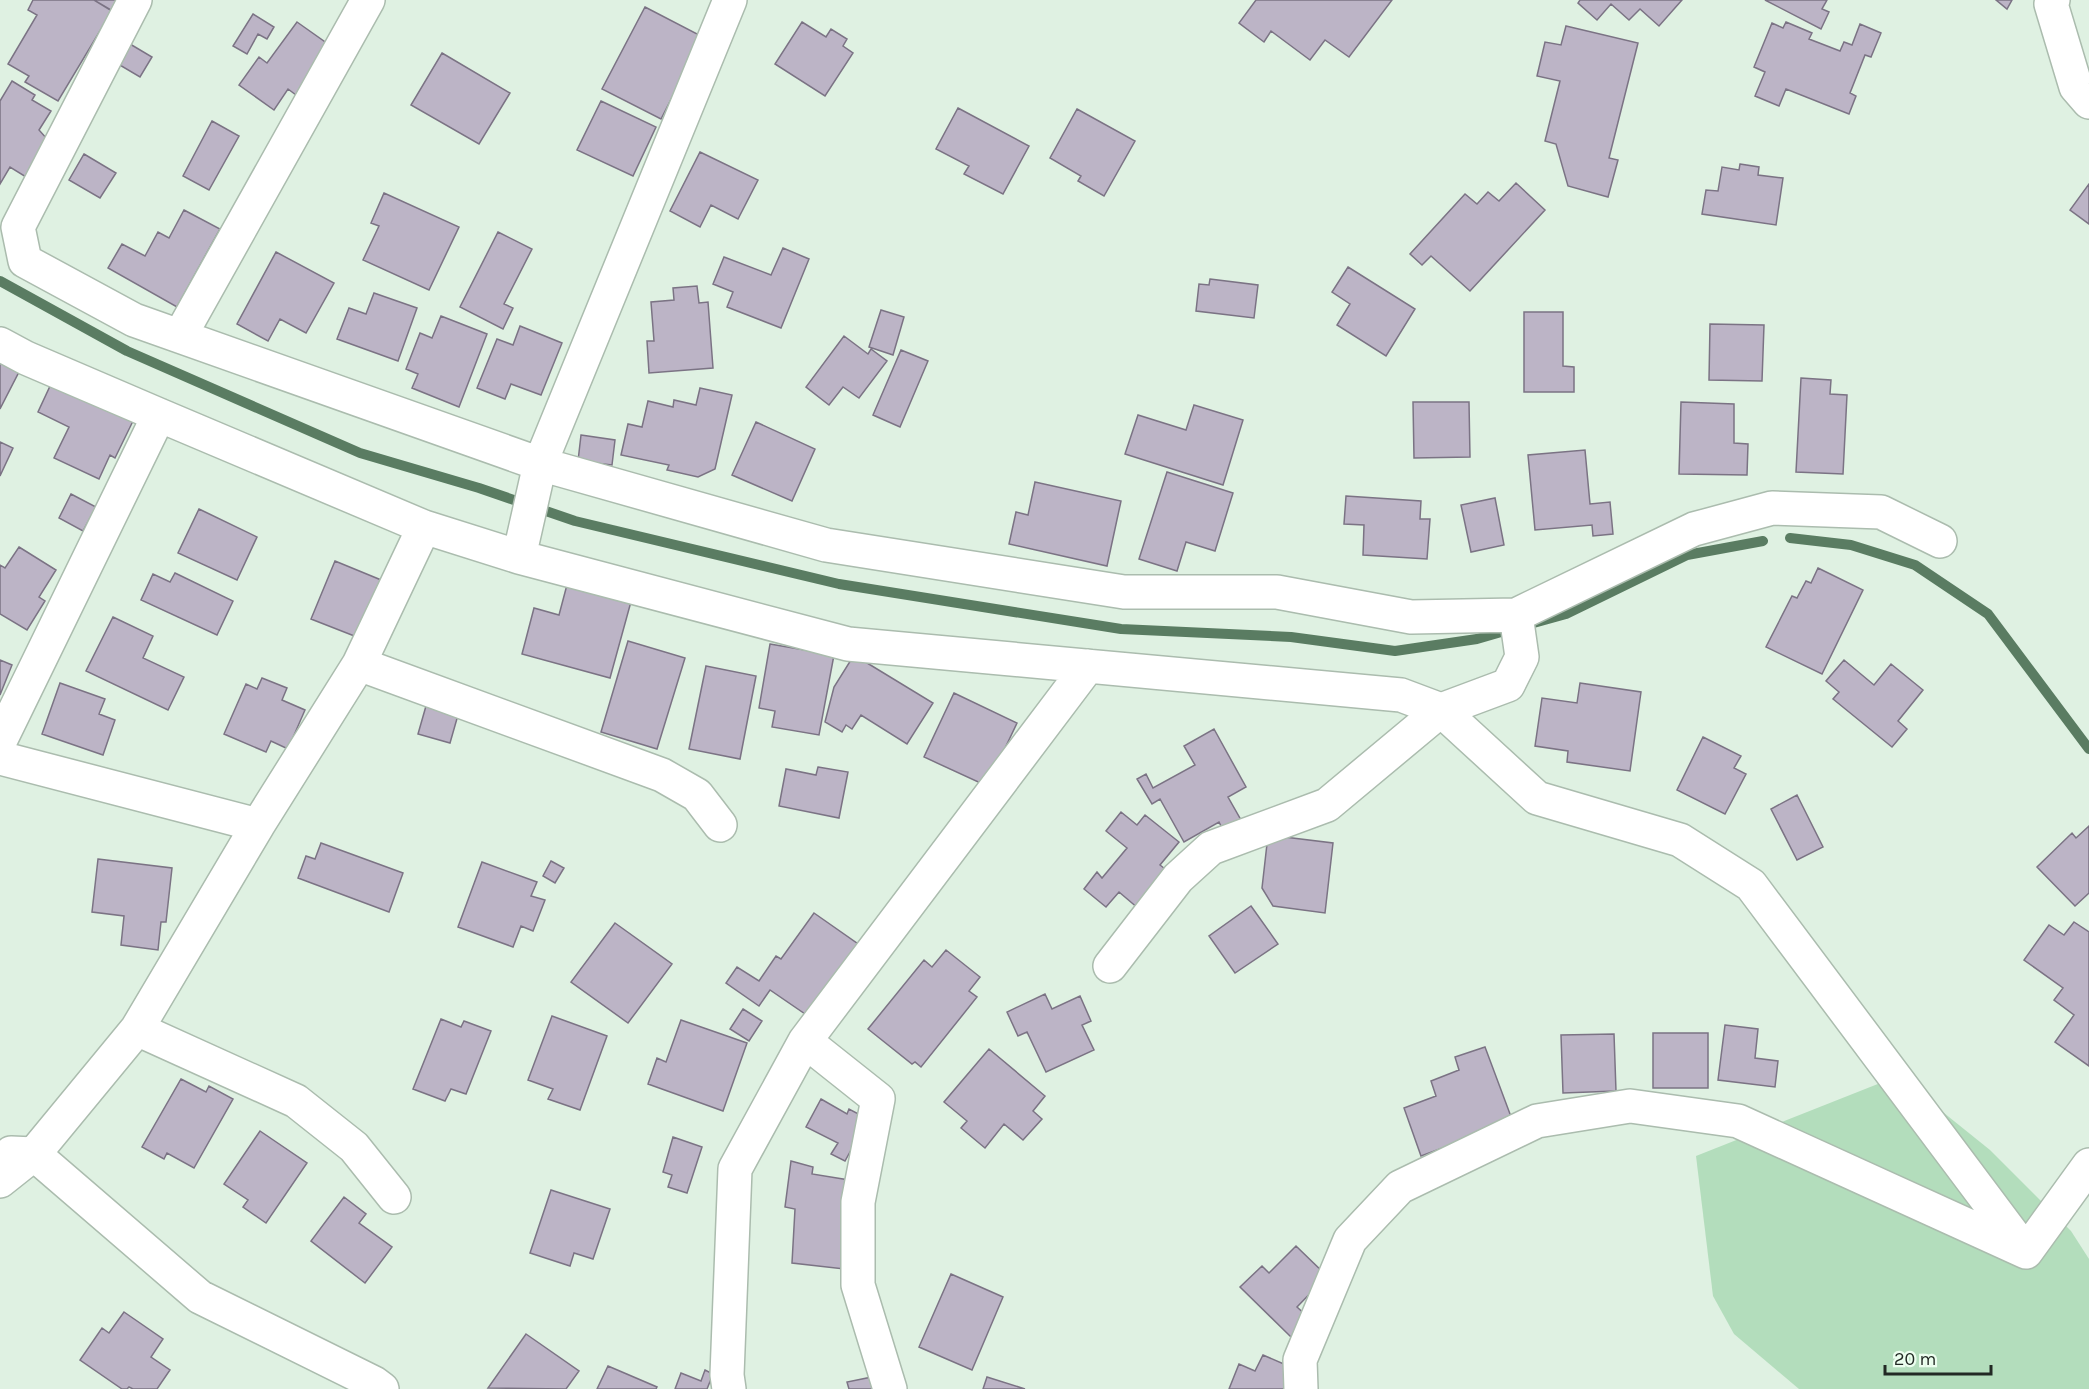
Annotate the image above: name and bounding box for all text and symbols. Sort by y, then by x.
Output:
scale bar [1885,1338,1992,1376]
text: 20 m [1894,1348,1936,1370]

